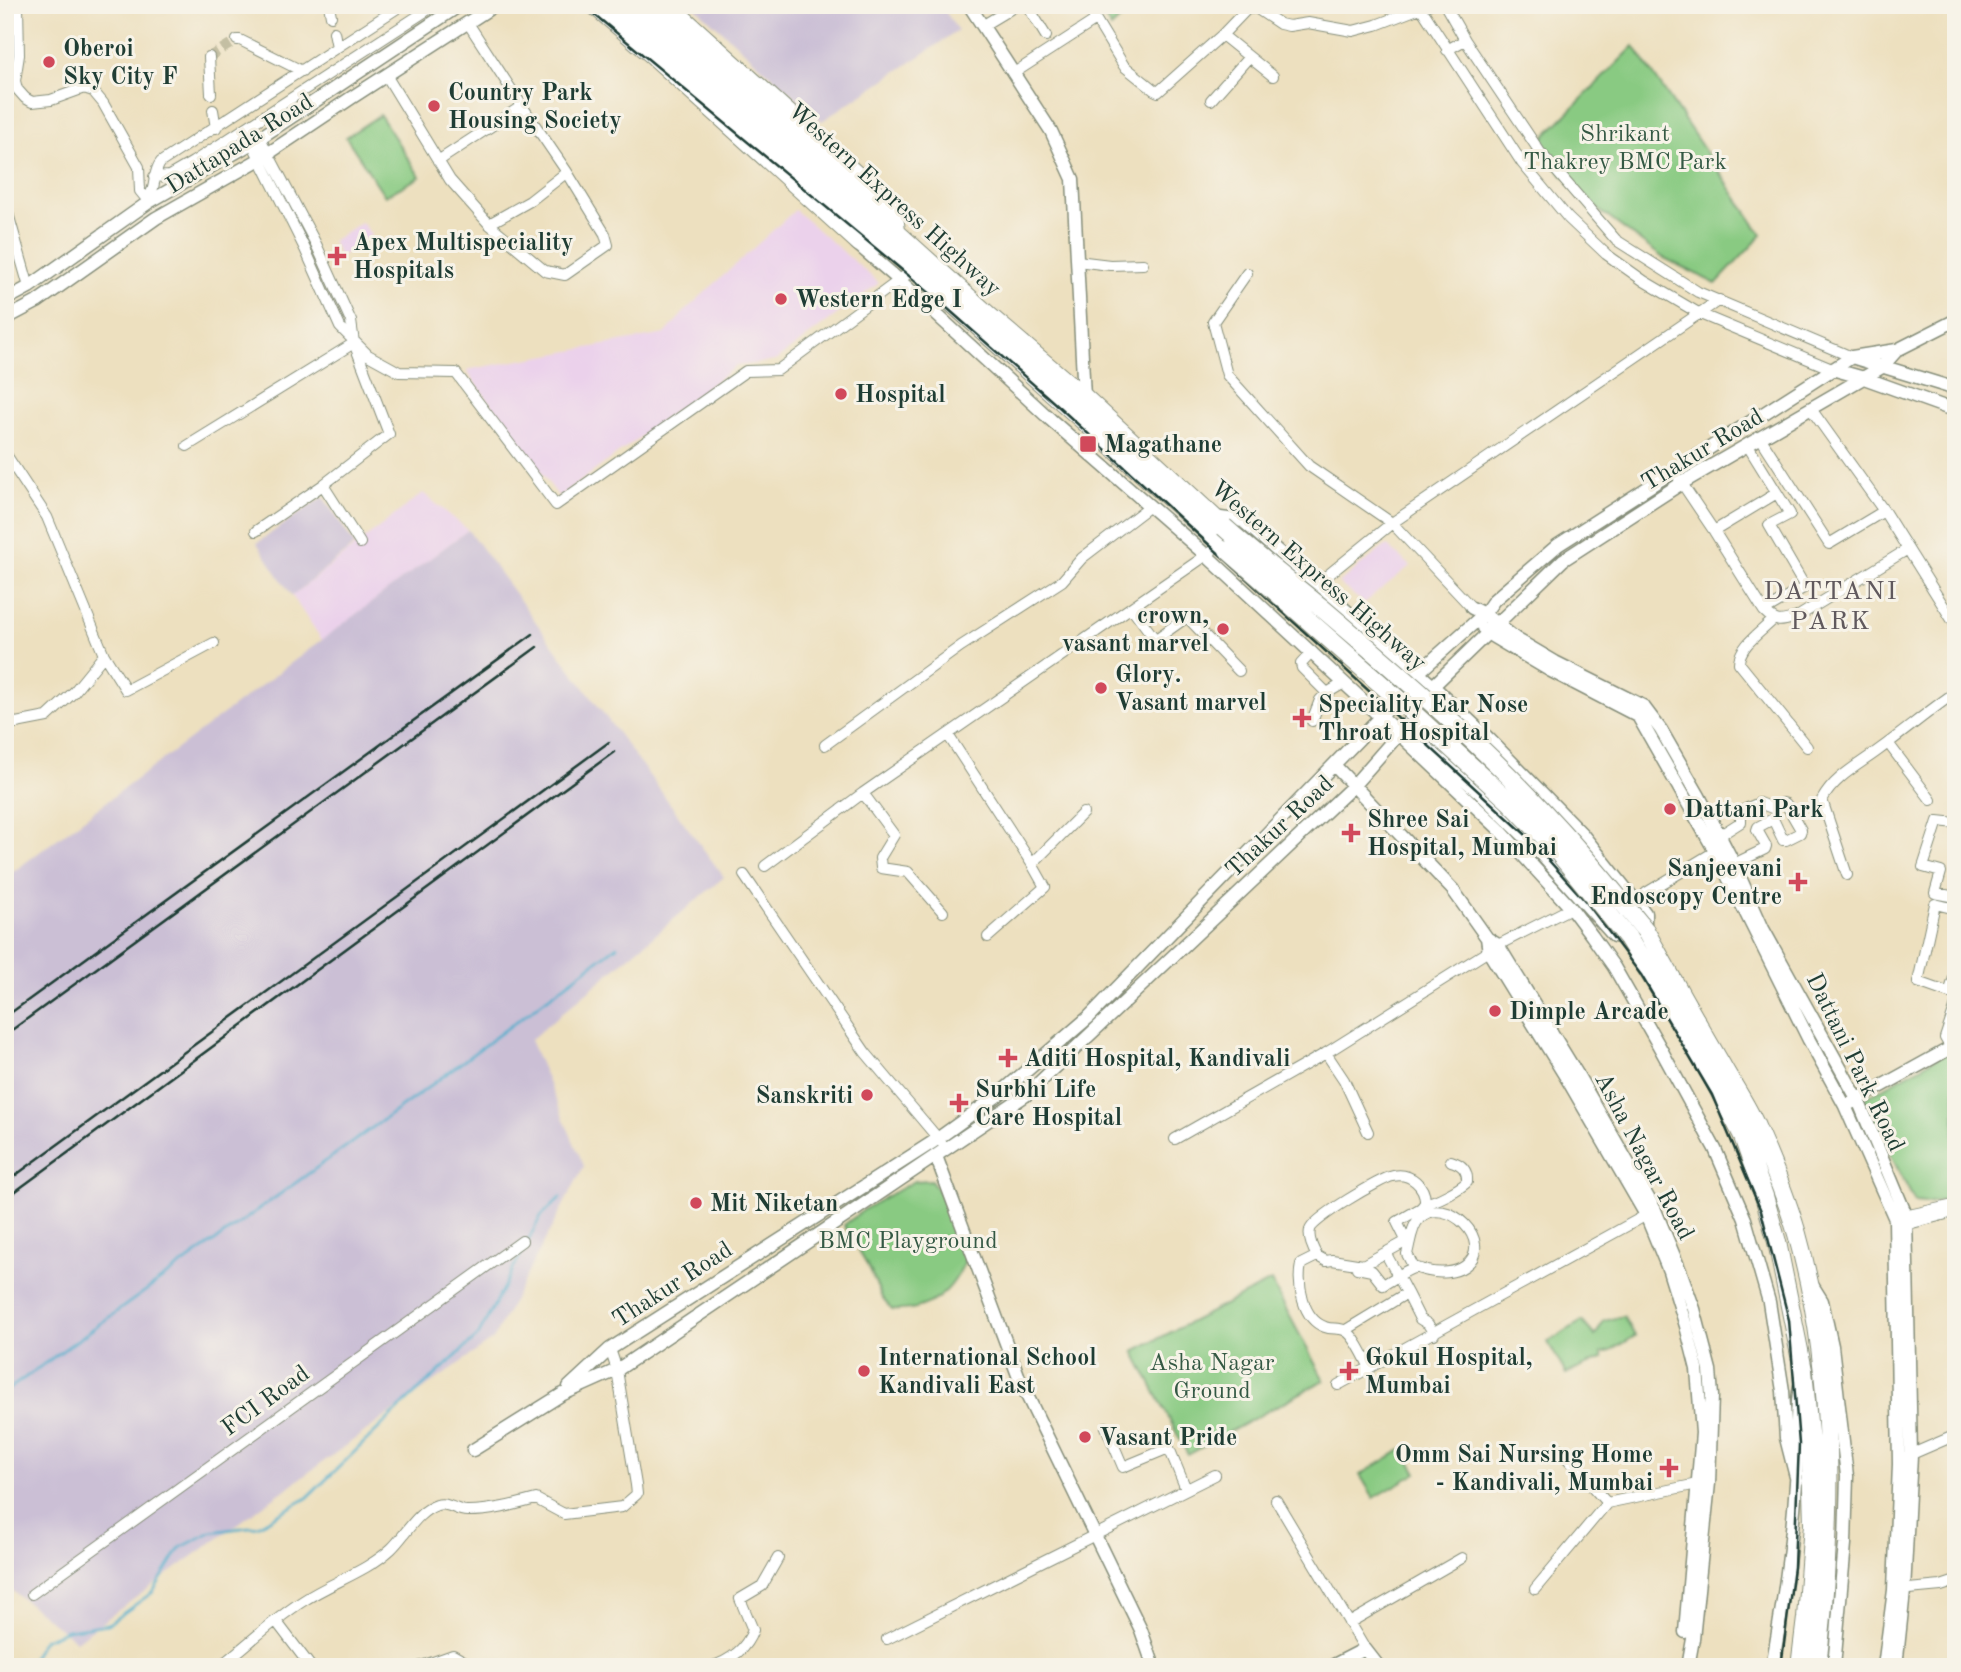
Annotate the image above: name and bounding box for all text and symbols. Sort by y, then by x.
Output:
place label: Oberoi Sky City F [63,38,178,90]
marker: Oberoi Sky City F [41,54,57,70]
place label: Country Park Housing Society [448,82,622,134]
street label: Dattapada Road [162,90,318,199]
marker: Country Park Housing Society [426,98,442,114]
street label: Western Express Highway [783,99,1005,302]
park label: Shrikant Thakrey BMC Park [1523,123,1727,175]
place label: Apex Multispeciality Hospitals [353,232,574,284]
marker: Apex Multispeciality Hospitals [327,246,347,266]
place label: Western Edge I [795,289,962,313]
marker: Western Edge I [773,291,789,307]
place label: Hospital [855,384,946,408]
marker: Hospital [833,386,849,402]
street label: Thakur Road [1638,405,1768,496]
marker: Magathane [1078,434,1098,454]
place label: Magathane [1104,434,1222,458]
street label: Western Express Highway [1205,477,1430,677]
district label: DATTANI PARK [1763,579,1899,635]
place label: crown, vasant marvel [1062,605,1209,657]
marker: crown, vasant marvel [1215,621,1231,637]
place label: Glory. Vasant marvel [1115,664,1267,716]
marker: Glory. Vasant marvel [1093,680,1109,696]
place label: Speciality Ear Nose Throat Hospital [1318,694,1528,746]
marker: Speciality Ear Nose Throat Hospital [1292,708,1312,728]
street label: Thakur Road [1222,772,1339,883]
place label: Dattani Park [1684,799,1824,823]
marker: Dattani Park [1662,801,1678,817]
place label: Shree Sai Hospital, Mumbai [1367,809,1557,861]
marker: Shree Sai Hospital, Mumbai [1341,823,1361,843]
place label: Sanjeevani Endoscopy Centre [1590,858,1782,910]
marker: Sanjeevani Endoscopy Centre [1788,872,1808,892]
street label: Dattani Park Road [1801,970,1908,1156]
place label: Dimple Arcade [1509,1001,1669,1025]
marker: Dimple Arcade [1487,1003,1503,1019]
marker: Aditi Hospital, Kandivali [998,1048,1018,1068]
place label: Aditi Hospital, Kandivali [1024,1048,1290,1072]
street label: Asha Nagar Road [1589,1069,1697,1245]
place label: Surbhi Life Care Hospital [975,1079,1122,1131]
place label: Sanskriti [755,1085,853,1109]
marker: Sanskriti [859,1087,875,1103]
marker: Surbhi Life Care Hospital [949,1093,969,1113]
place label: Mit Niketan [710,1193,838,1217]
marker: Mit Niketan [688,1195,704,1211]
park label: BMC Playground [818,1230,998,1254]
street label: Thakur Road [609,1238,737,1333]
place label: International School Kandivali East [878,1347,1097,1399]
place label: Gokul Hospital, Mumbai [1365,1347,1533,1399]
park label: Asha Nagar Ground [1149,1352,1275,1404]
marker: Gokul Hospital, Mumbai [1339,1361,1359,1381]
street label: FCI Road [218,1362,314,1441]
marker: International School Kandivali East [856,1363,872,1379]
place label: Vasant Pride [1099,1427,1237,1451]
marker: Vasant Pride [1077,1429,1093,1445]
place label: Omm Sai Nursing Home - Kandivali, Mumbai [1395,1444,1653,1496]
marker: Omm Sai Nursing Home - Kandivali, Mumbai [1659,1458,1679,1478]

